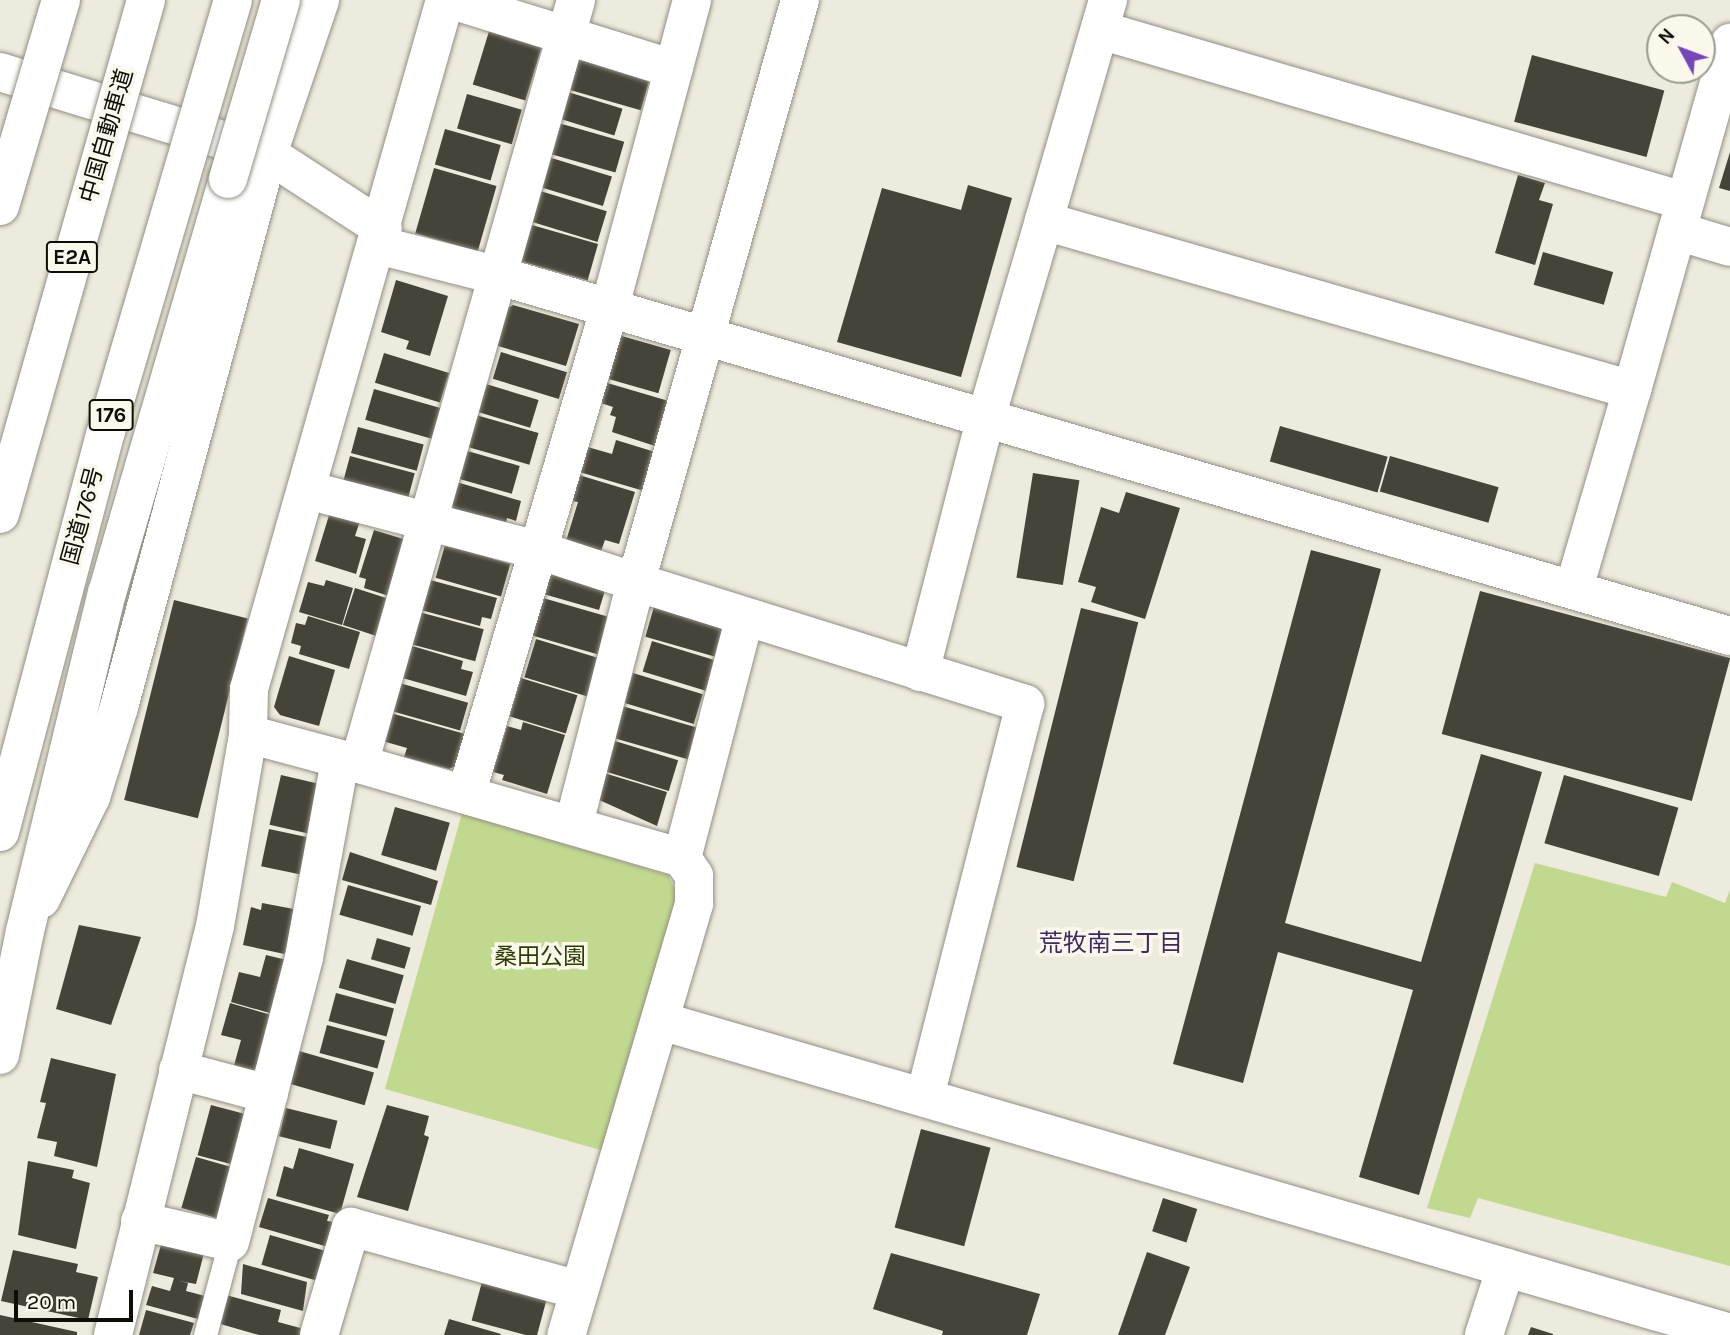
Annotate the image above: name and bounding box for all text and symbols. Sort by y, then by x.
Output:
north arrow [1646,14,1716,84]
text: N [1654,24,1679,49]
street label: 中国自動車道 [75,66,139,206]
road number: E2A [46,240,98,274]
road number: 176 [88,398,134,432]
street label: 国道176号 [57,464,109,568]
district label: 荒牧南三丁目 [1039,930,1183,958]
park label: 桑田公園 [494,943,586,971]
scale bar [18,1276,136,1320]
text: 20 m [27,1290,76,1314]

